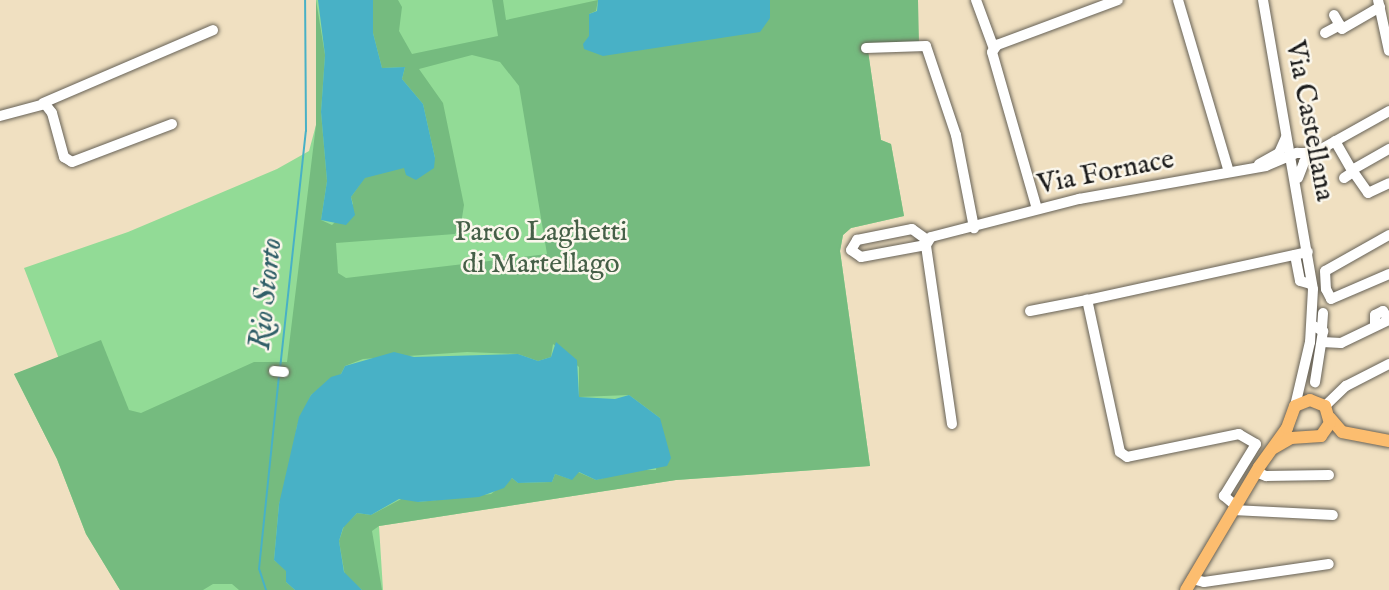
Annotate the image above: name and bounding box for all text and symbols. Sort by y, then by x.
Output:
street label: Via Castellana [1277,38,1341,204]
street label: Via Fornace [1035,143,1177,203]
park label: Parco Laghetti di Martellago [454,216,628,282]
water label: Rio Storto [243,236,291,352]

